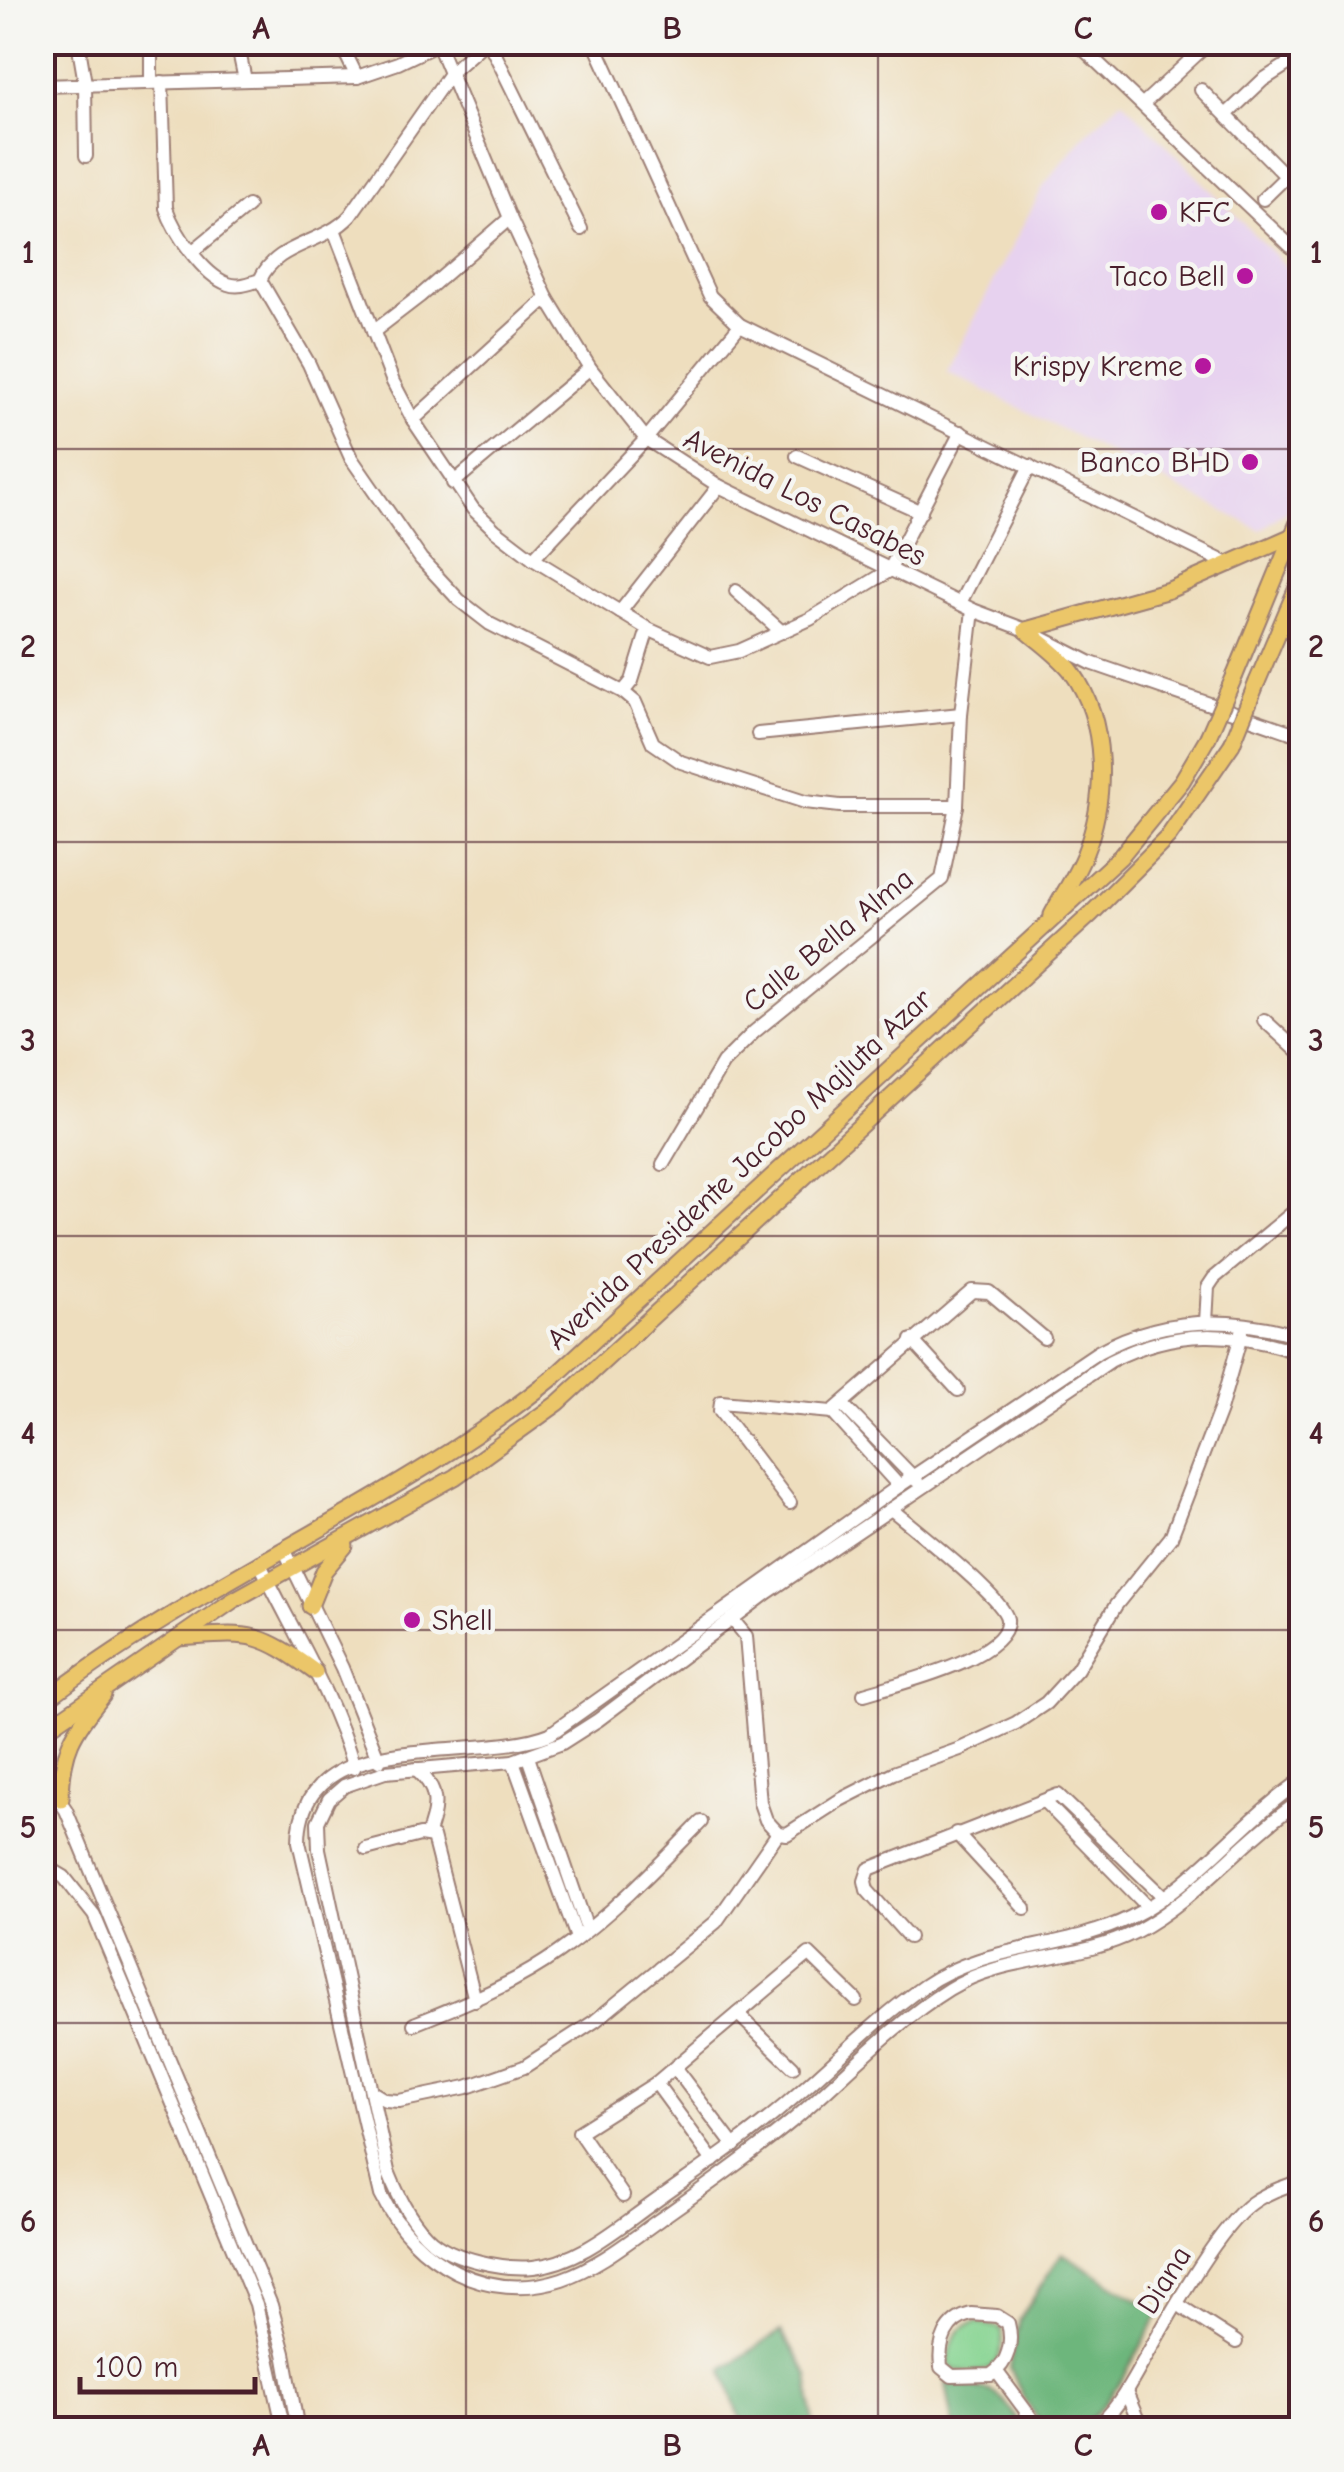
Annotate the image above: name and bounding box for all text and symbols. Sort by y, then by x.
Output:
text: A [252,10,270,47]
text: B [662,10,682,47]
text: C [1073,10,1093,47]
place label: KFC [1179,195,1231,230]
marker: KFC [1148,201,1170,223]
text: 1 [22,234,34,271]
text: 1 [1310,234,1322,271]
place label: Taco Bell [1110,259,1225,294]
marker: Taco Bell [1234,265,1256,287]
place label: Krispy Kreme [1013,349,1183,384]
marker: Krispy Kreme [1192,355,1214,377]
street label: Avenida Los Casabes [678,421,932,574]
place label: Banco BHD [1080,445,1230,480]
marker: Banco BHD [1239,451,1261,473]
text: 2 [20,628,36,665]
text: 2 [1308,628,1324,665]
street label: Calle Bella Alma [736,861,920,1020]
street label: Avenida Presidente Jacobo Majluta Azar [540,981,939,1357]
text: 3 [20,1022,36,1059]
text: 3 [1308,1022,1324,1059]
text: 4 [20,1415,36,1452]
text: 4 [1308,1415,1324,1452]
place label: Shell [432,1603,493,1638]
marker: Shell [401,1609,423,1631]
text: 5 [20,1809,37,1846]
text: 5 [1308,1809,1325,1846]
text: 6 [20,2203,36,2240]
text: 6 [1308,2203,1324,2240]
street label: Diana [1130,2240,1199,2321]
scale bar [80,2332,255,2394]
text: 100 m [95,2350,178,2385]
text: A [252,2427,270,2464]
text: B [662,2427,682,2464]
text: C [1073,2427,1093,2464]

